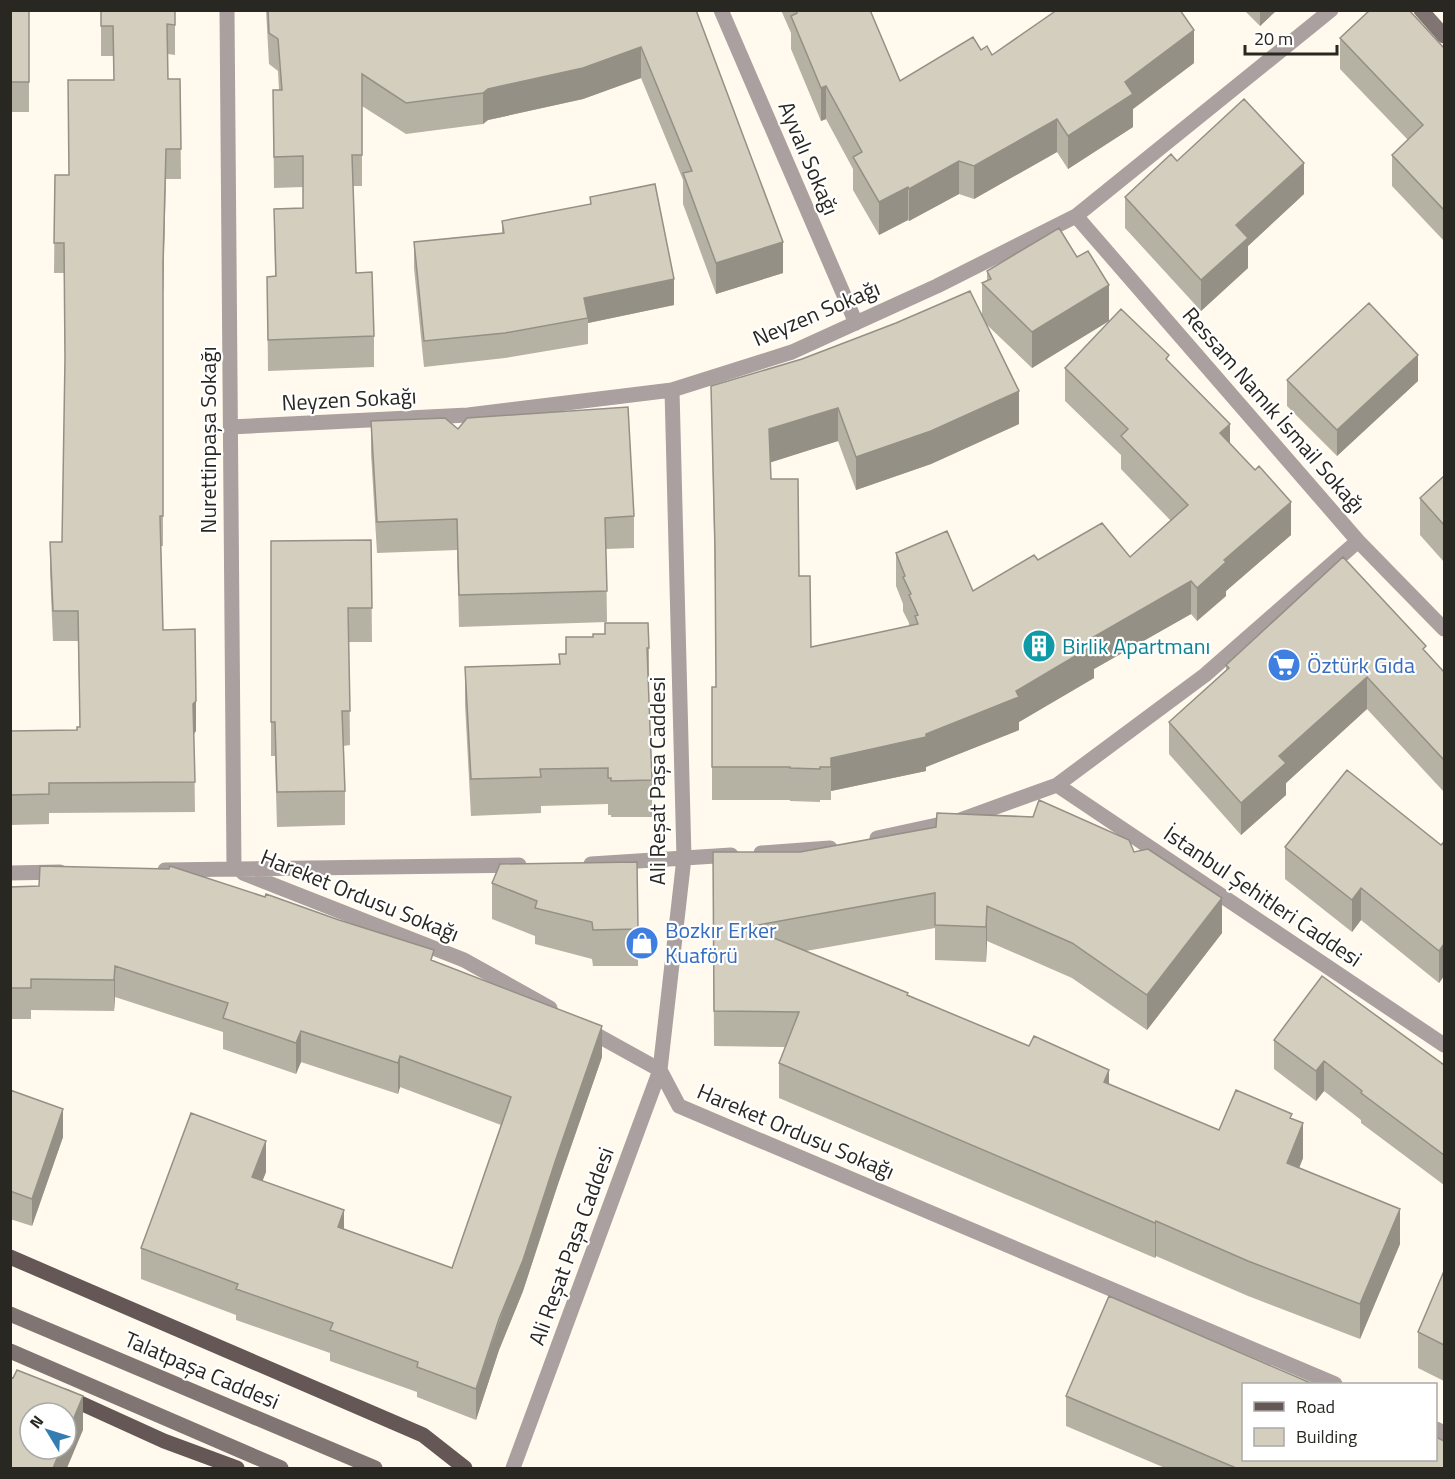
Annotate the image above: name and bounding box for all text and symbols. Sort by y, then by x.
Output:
scale bar [1245,18,1336,56]
text: 20 m [1254,25,1293,52]
street label: Ayvalı Sokağı [770,96,848,220]
street label: Neyzen Sokağı [747,271,885,355]
street label: Ressam Namık İsmail Sokağı [1174,299,1374,521]
street label: Nurettinpaşa Sokağı [191,347,225,533]
street label: Neyzen Sokağı [281,378,417,420]
building icon: Birlik Apartmanı [1021,628,1057,664]
place label: Birlik Apartmanı [1062,629,1210,663]
supermarket icon: Öztürk Gıda [1266,647,1302,683]
place label: Öztürk Gıda [1307,648,1415,682]
street label: Ali Reşat Paşa Caddesi [640,677,674,885]
street label: İstanbul Şehitleri Caddesi [1157,817,1369,975]
street label: Hareket Ordusu Sokağı [256,840,464,950]
place label: Bozkır Erker Kuaförü [665,913,777,972]
shop icon: Bozkır Erker Kuaförü [624,925,660,961]
street label: Hareket Ordusu Sokağı [692,1074,900,1188]
street label: Ali Reşat Paşa Caddesi [519,1142,623,1350]
street label: Talatpaşa Caddesi [119,1322,285,1418]
legend [1242,1383,1437,1461]
text: Road [1296,1393,1335,1420]
north arrow [18,1401,78,1461]
text: N [23,1410,49,1434]
text: Building [1296,1423,1357,1450]

